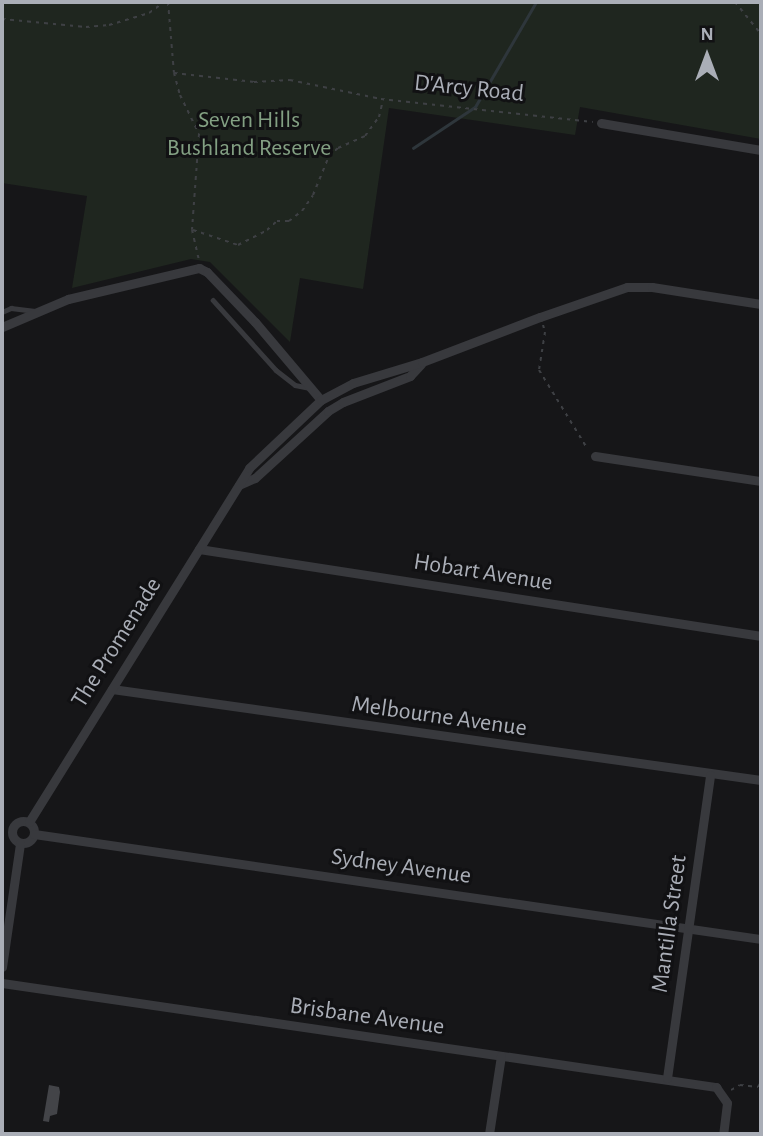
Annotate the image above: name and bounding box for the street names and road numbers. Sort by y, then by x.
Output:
street label: D'Arcy Road [413,69,525,109]
street label: Hobart Avenue [411,548,555,598]
street label: The Promenade [66,573,168,713]
street label: Melbourne Avenue [350,690,528,744]
street label: Sydney Avenue [329,843,473,891]
street label: Mantilla Street [646,853,694,995]
street label: Brisbane Avenue [288,992,446,1042]

